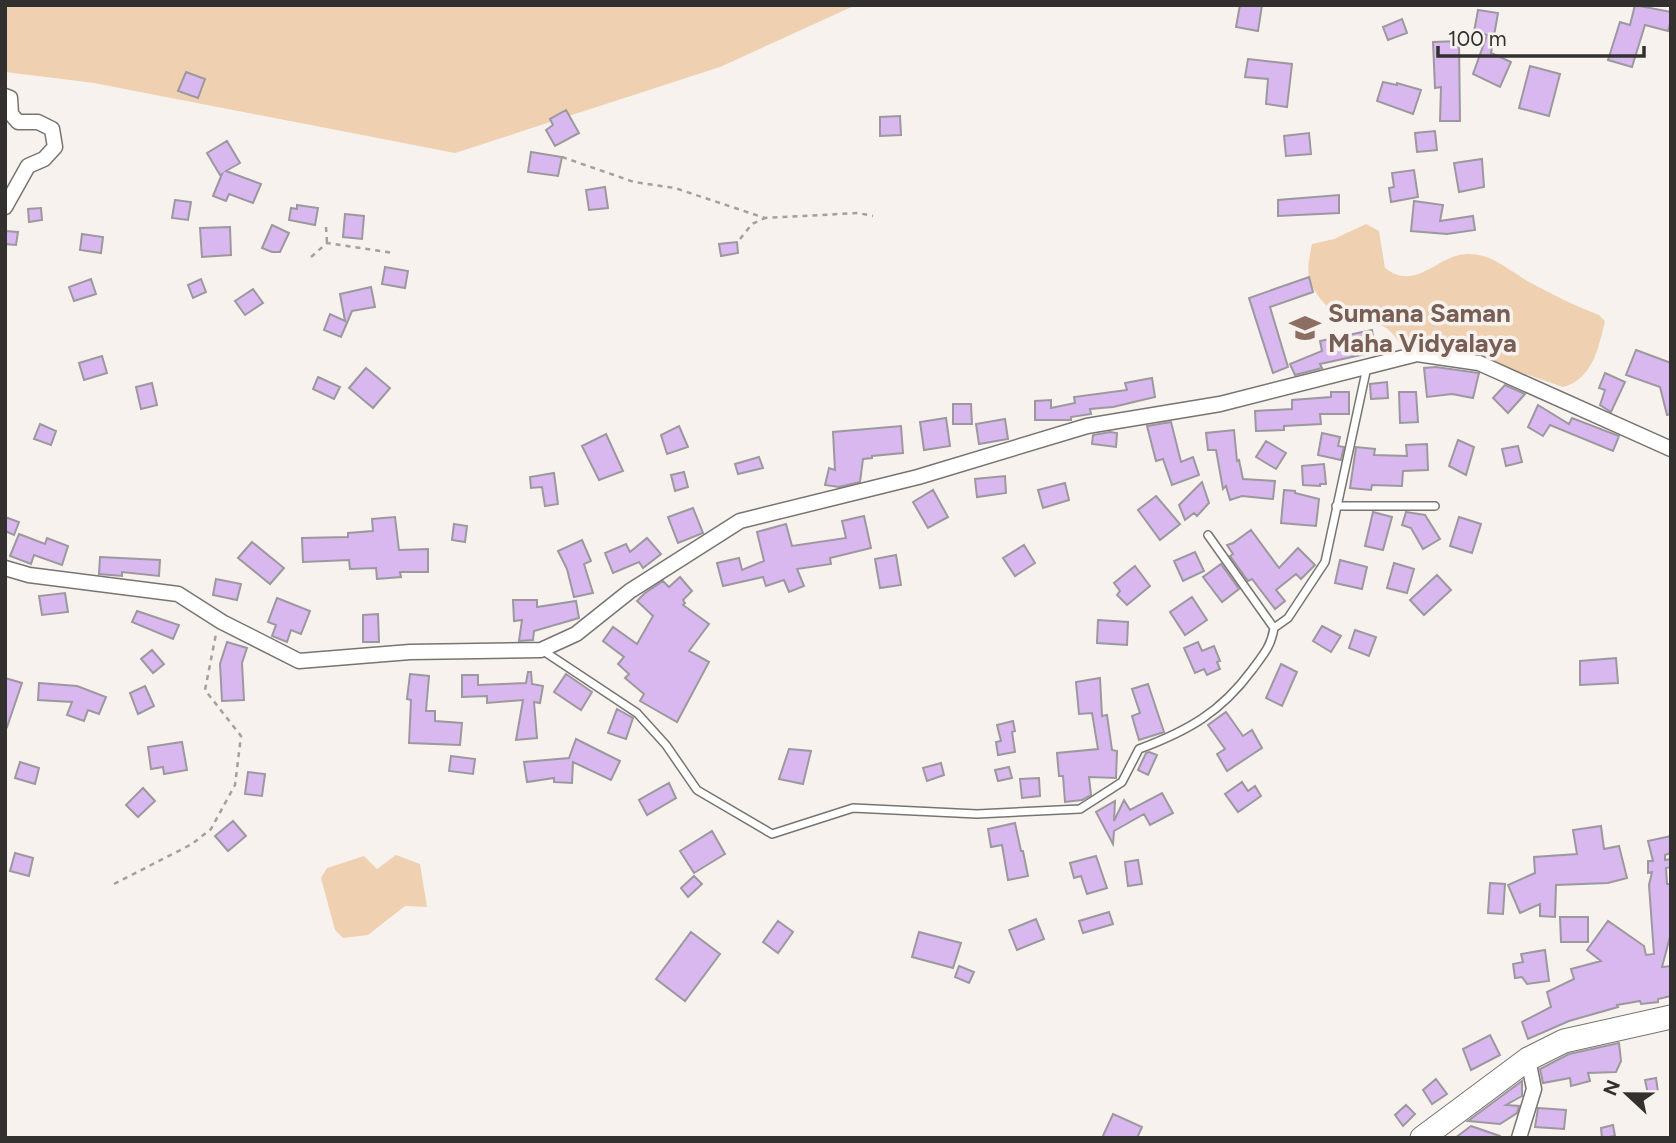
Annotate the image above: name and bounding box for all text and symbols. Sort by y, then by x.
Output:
scale bar [1438,14,1644,58]
text: 100 m [1448,26,1507,51]
place label: Sumana Saman Maha Vidyalaya [1328,297,1517,359]
school or university icon: Sumana Saman Maha Vidyalaya [1288,311,1322,345]
north arrow [1592,1059,1662,1129]
text: N [1598,1077,1625,1099]

